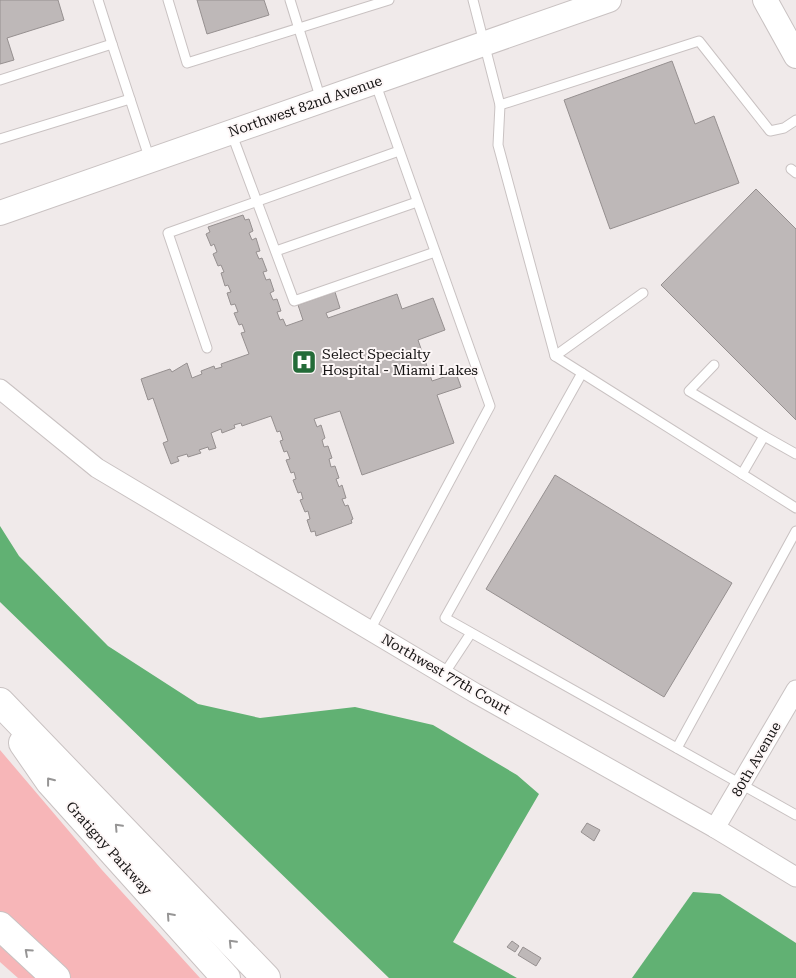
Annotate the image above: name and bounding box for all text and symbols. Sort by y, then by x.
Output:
street label: Northwest 82nd Avenue [226,72,384,140]
place label: Select Specialty Hospital - Miami Lakes [322,346,478,378]
hospital icon: Select Specialty Hospital - Miami Lakes [291,349,317,375]
street label: Northwest 77th Court [379,631,513,717]
street label: 80th Avenue [728,718,784,799]
one-way arrow [47,778,56,787]
street label: Gratigny Parkway [63,798,156,898]
one-way arrow [115,823,124,832]
one-way arrow [167,912,176,921]
one-way arrow [229,940,238,949]
one-way arrow [24,949,33,958]

